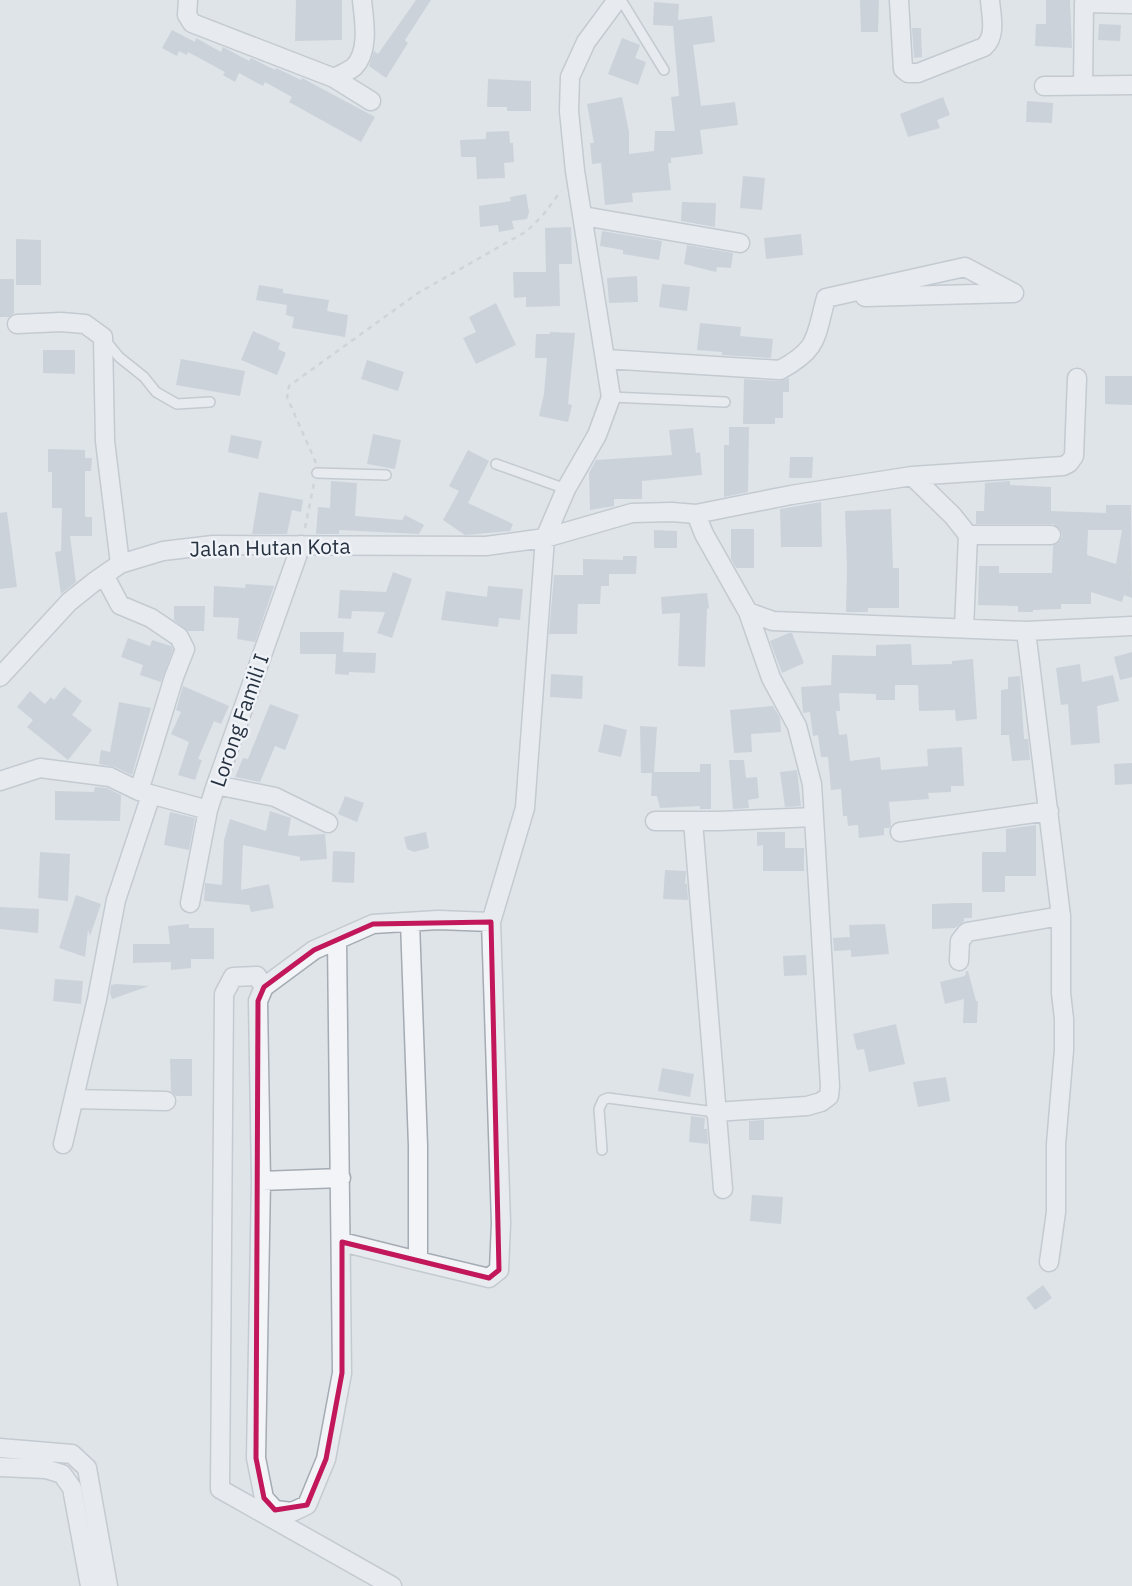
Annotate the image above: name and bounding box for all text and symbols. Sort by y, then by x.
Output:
street label: Jalan Hutan Kota [189,532,351,562]
street label: Lorong Famili I [203,650,275,790]

